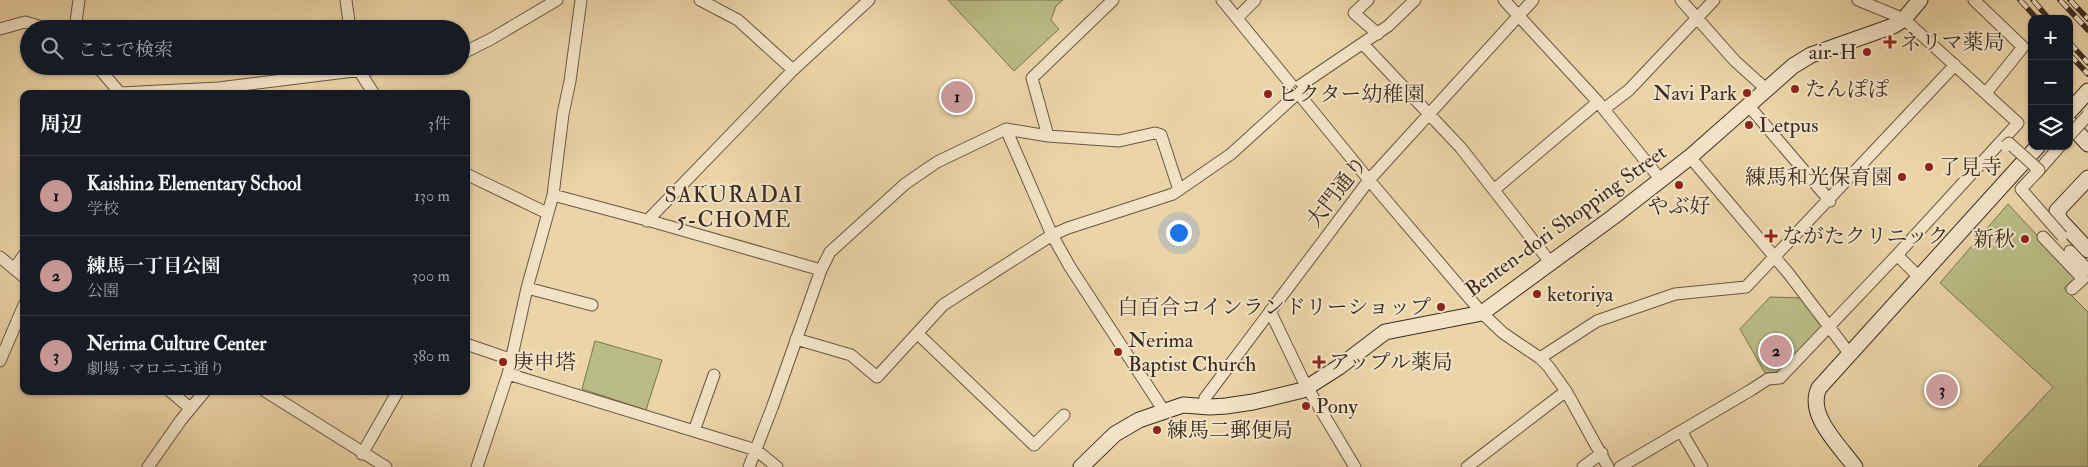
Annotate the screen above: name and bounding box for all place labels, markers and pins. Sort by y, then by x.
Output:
place label: ネリマ薬局 [1900,29,2005,56]
marker: ネリマ薬局 [1884,36,1896,48]
place label: air-H [1809,39,1857,66]
marker: air-H [1861,46,1873,58]
place label: たんぽぽ [1805,76,1889,103]
pin: 1 [941,78,973,116]
place label: Navi Park [1653,80,1737,107]
place label: ビクター幼稚園 [1278,81,1425,108]
marker: たんぽぽ [1789,83,1801,95]
marker: Navi Park [1741,87,1753,99]
marker: ビクター幼稚園 [1262,88,1274,100]
place label: Letpus [1759,112,1818,139]
marker: Letpus [1743,119,1755,131]
place label: 了見寺 [1939,154,2002,181]
marker: 了見寺 [1923,161,1935,173]
place label: 練馬和光保育園 [1745,164,1892,191]
marker: 練馬和光保育園 [1896,171,1908,183]
marker: やぶ好 [1673,179,1685,191]
place label: やぶ好 [1648,193,1711,220]
place label: ながたクリニック [1782,223,1949,250]
place label: 新秋 [1973,226,2015,253]
marker: ながたクリニック [1764,229,1778,243]
marker: 新秋 [2019,233,2031,245]
place label: ketoriya [1547,281,1614,308]
marker: ketoriya [1531,288,1543,300]
place label: 白百合コインランドリーショップ [1117,294,1431,321]
marker: 白百合コインランドリーショップ [1435,301,1447,313]
place label: Nerima Baptist Church [1128,327,1256,378]
pin: 2 [1760,332,1792,370]
marker: Nerima Baptist Church [1112,346,1124,358]
place label: 庚申塔 [513,349,576,376]
place label: アップル薬局 [1329,349,1453,376]
marker: 庚申塔 [497,356,509,368]
marker: アップル薬局 [1313,356,1325,368]
pin: 3 [1926,371,1958,409]
place label: Pony [1316,393,1358,420]
marker: Pony [1300,400,1312,412]
place label: 練馬二郵便局 [1167,417,1293,444]
marker: 練馬二郵便局 [1151,424,1163,436]

